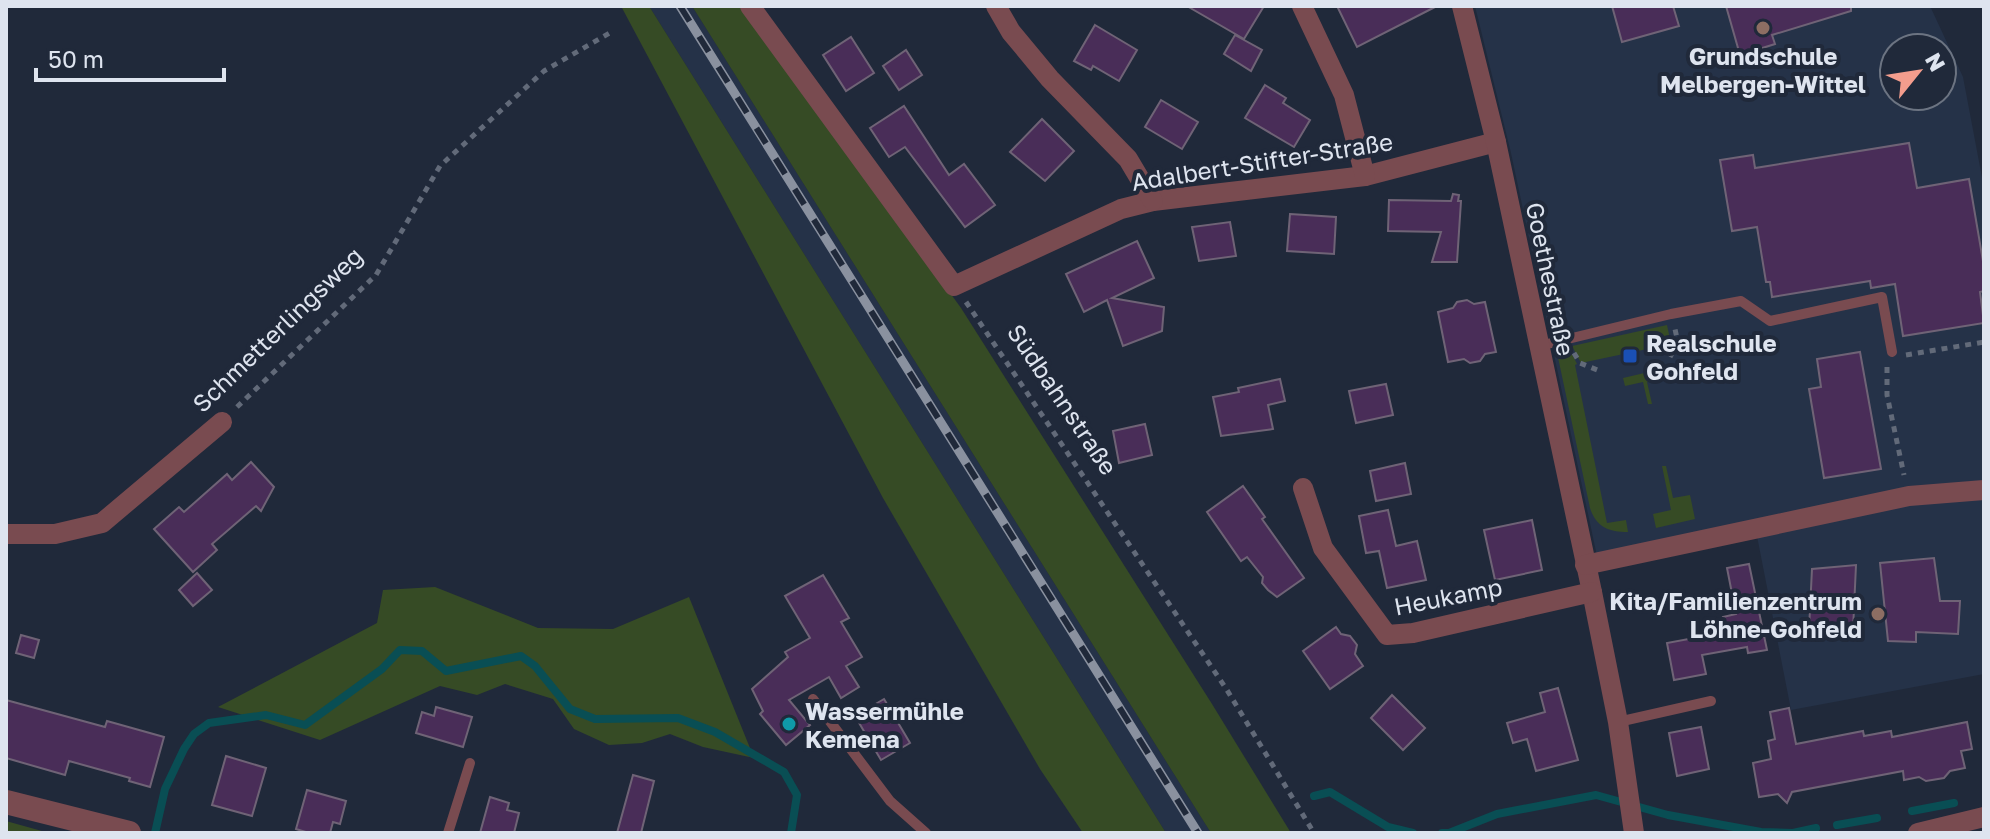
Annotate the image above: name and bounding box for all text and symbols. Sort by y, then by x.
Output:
marker: Grundschule Melbergen-Wittel [1754,19,1772,37]
scale bar [36,32,224,82]
north arrow [1878,32,1958,112]
place label: Grundschule Melbergen-Wittel [1660,41,1866,98]
text: 50 m [48,44,104,73]
text: N [1920,48,1952,76]
street label: Adalbert-Stifter-Straße [1129,126,1395,196]
street label: Goethestraße [1521,200,1581,358]
street label: Schmetterlingsweg [186,240,368,418]
street label: Südbahnstraße [1002,318,1124,480]
place label: Realschule Gohfeld [1646,328,1777,385]
marker: Realschule Gohfeld [1621,347,1639,365]
street label: Heukamp [1391,571,1505,621]
place label: Kita/Familienzentrum Löhne-Gohfeld [1609,586,1862,643]
marker: Kita/Familienzentrum Löhne-Gohfeld [1869,605,1887,623]
place label: Wassermühle Kemena [805,696,964,753]
marker: Wassermühle Kemena [780,715,798,733]

